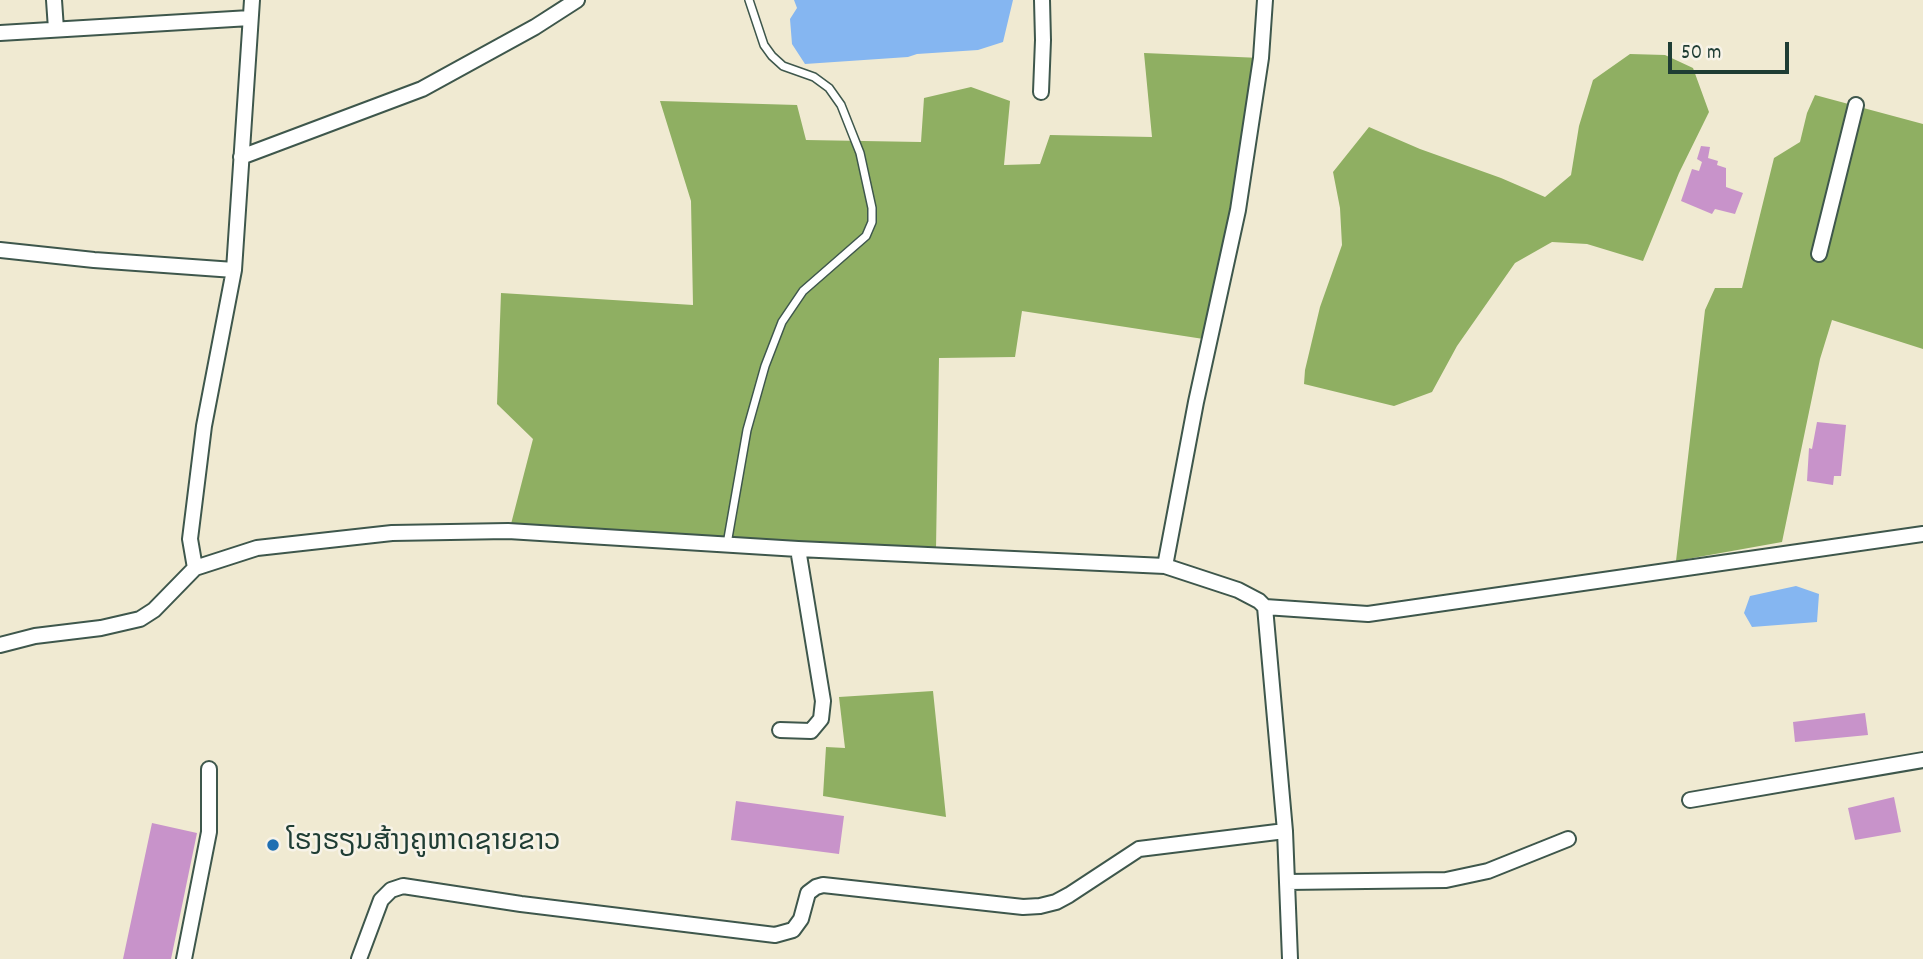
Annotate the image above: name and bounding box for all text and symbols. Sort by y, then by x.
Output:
scale bar [1671,28,1792,72]
text: 50 m [1681,39,1721,69]
place label: ໂຮງຮຽນສ້າງຄູຫາດຊາຍຂາວ [287,828,561,862]
marker: ໂຮງຮຽນສ້າງຄູຫາດຊາຍຂາວ [265,837,281,853]

